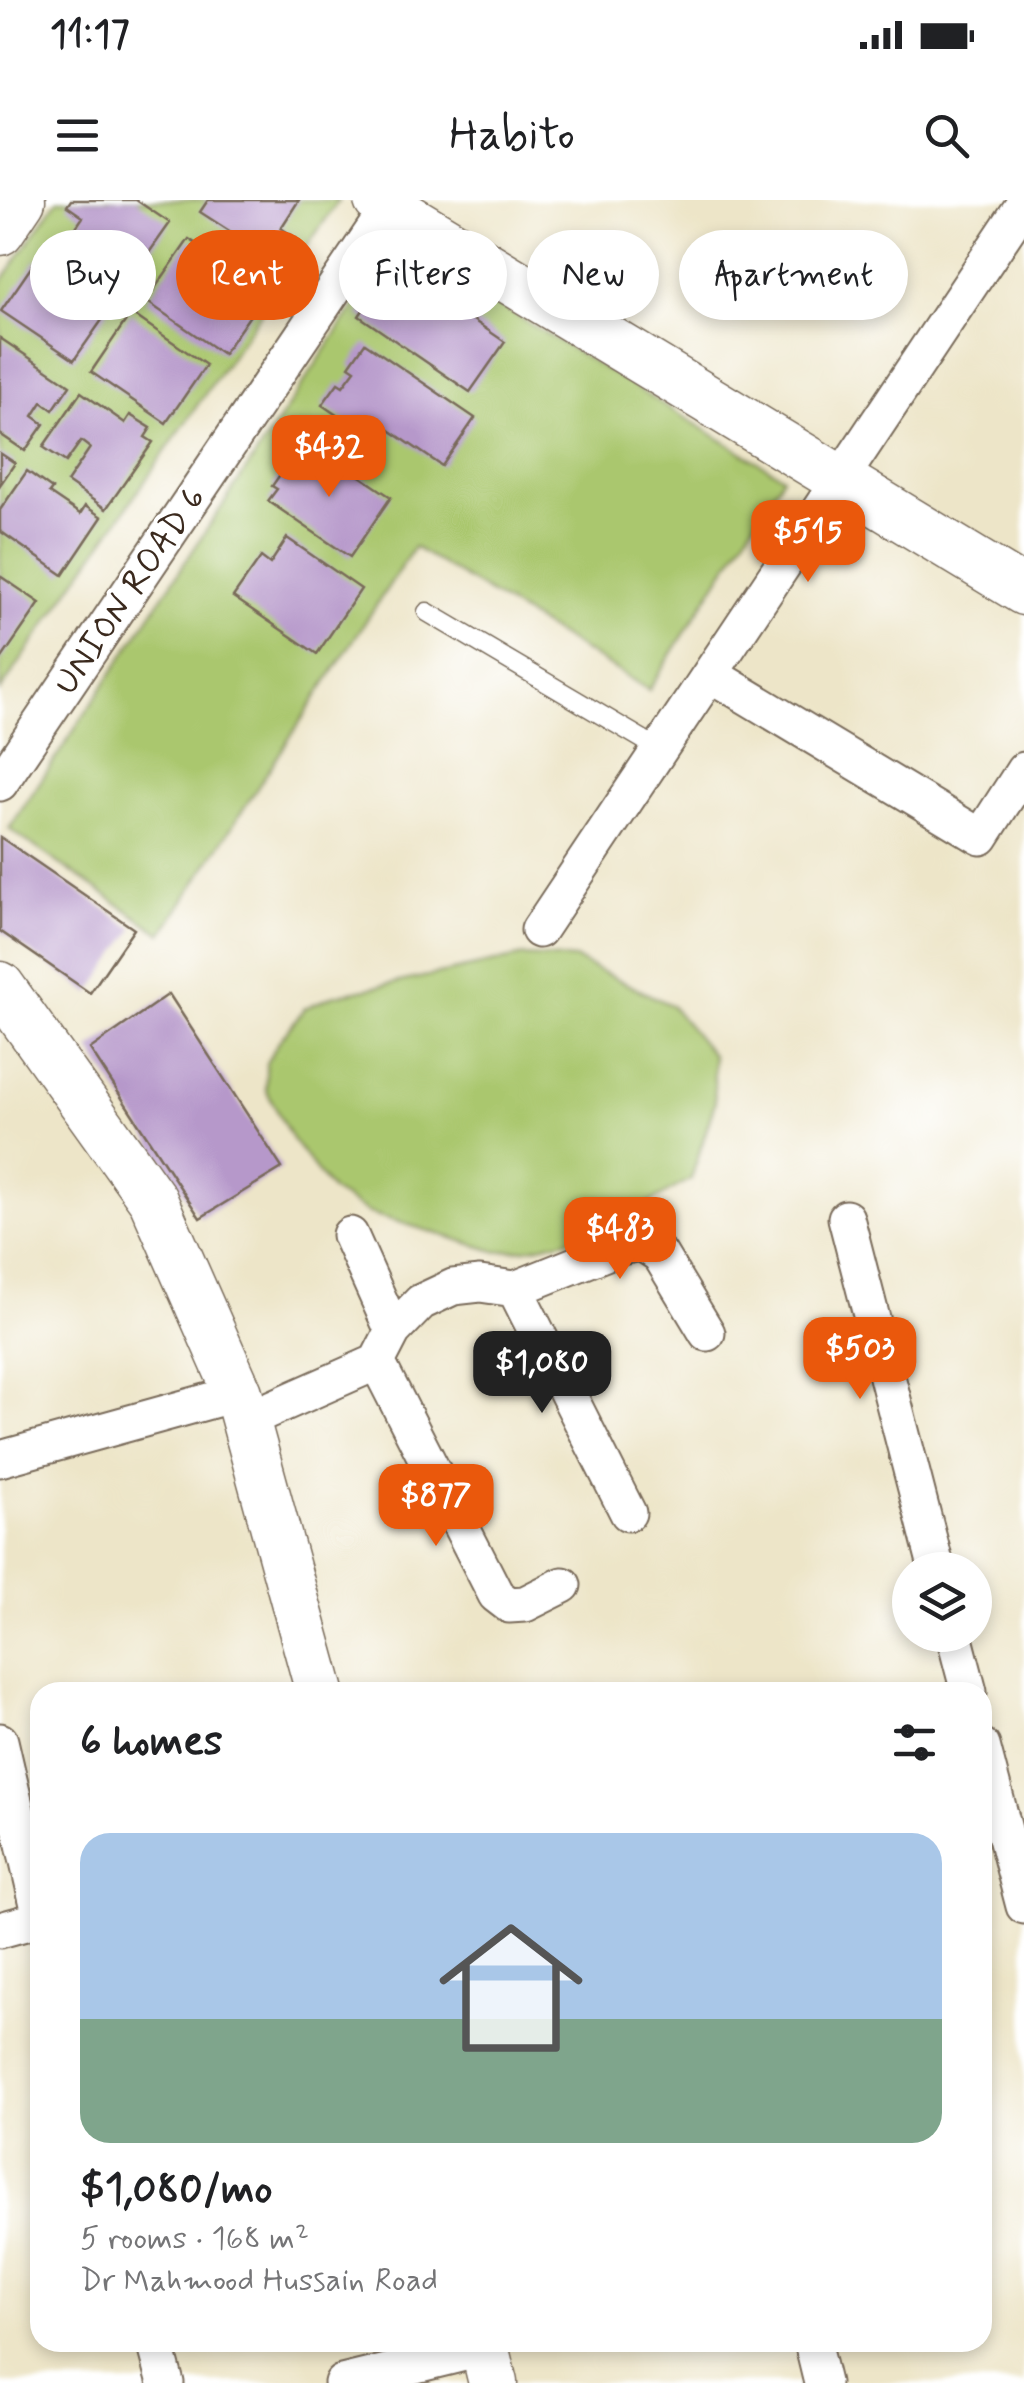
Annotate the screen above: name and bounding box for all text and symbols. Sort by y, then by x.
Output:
text: 11:17 [50,11,130,60]
text: Habito [449,106,575,165]
icon: menu [50,108,105,163]
icon: search [919,108,974,163]
chip: Buy [30,230,156,320]
chip: Rent [176,230,319,320]
chip: Filters [339,230,507,320]
chip: New [527,230,659,320]
chip: Apartment [679,230,908,320]
pin: $432 [270,415,388,500]
text: $432 [294,426,364,468]
street label: UNION ROAD 6 [43,478,217,704]
pin: $515 [749,500,867,585]
text: $515 [773,511,843,553]
pin: $483 [561,1197,679,1282]
text: $483 [586,1208,654,1250]
pin: $503 [801,1317,919,1402]
text: $503 [825,1328,895,1370]
pin: $1,080 [461,1331,623,1416]
text: $1,080 [495,1342,589,1384]
pin: $877 [377,1464,495,1549]
text: $877 [401,1475,471,1517]
map controls [892,1552,992,1652]
button: layers [892,1552,992,1652]
text: 6 homes [80,1715,223,1770]
icon: filters [887,1715,942,1770]
icon: home [421,1898,601,2078]
text: $1,080/mo [80,2163,272,2218]
text: 5 rooms · 168 m² [80,2218,309,2260]
text: Dr Mahmood Hussain Road [80,2260,438,2302]

